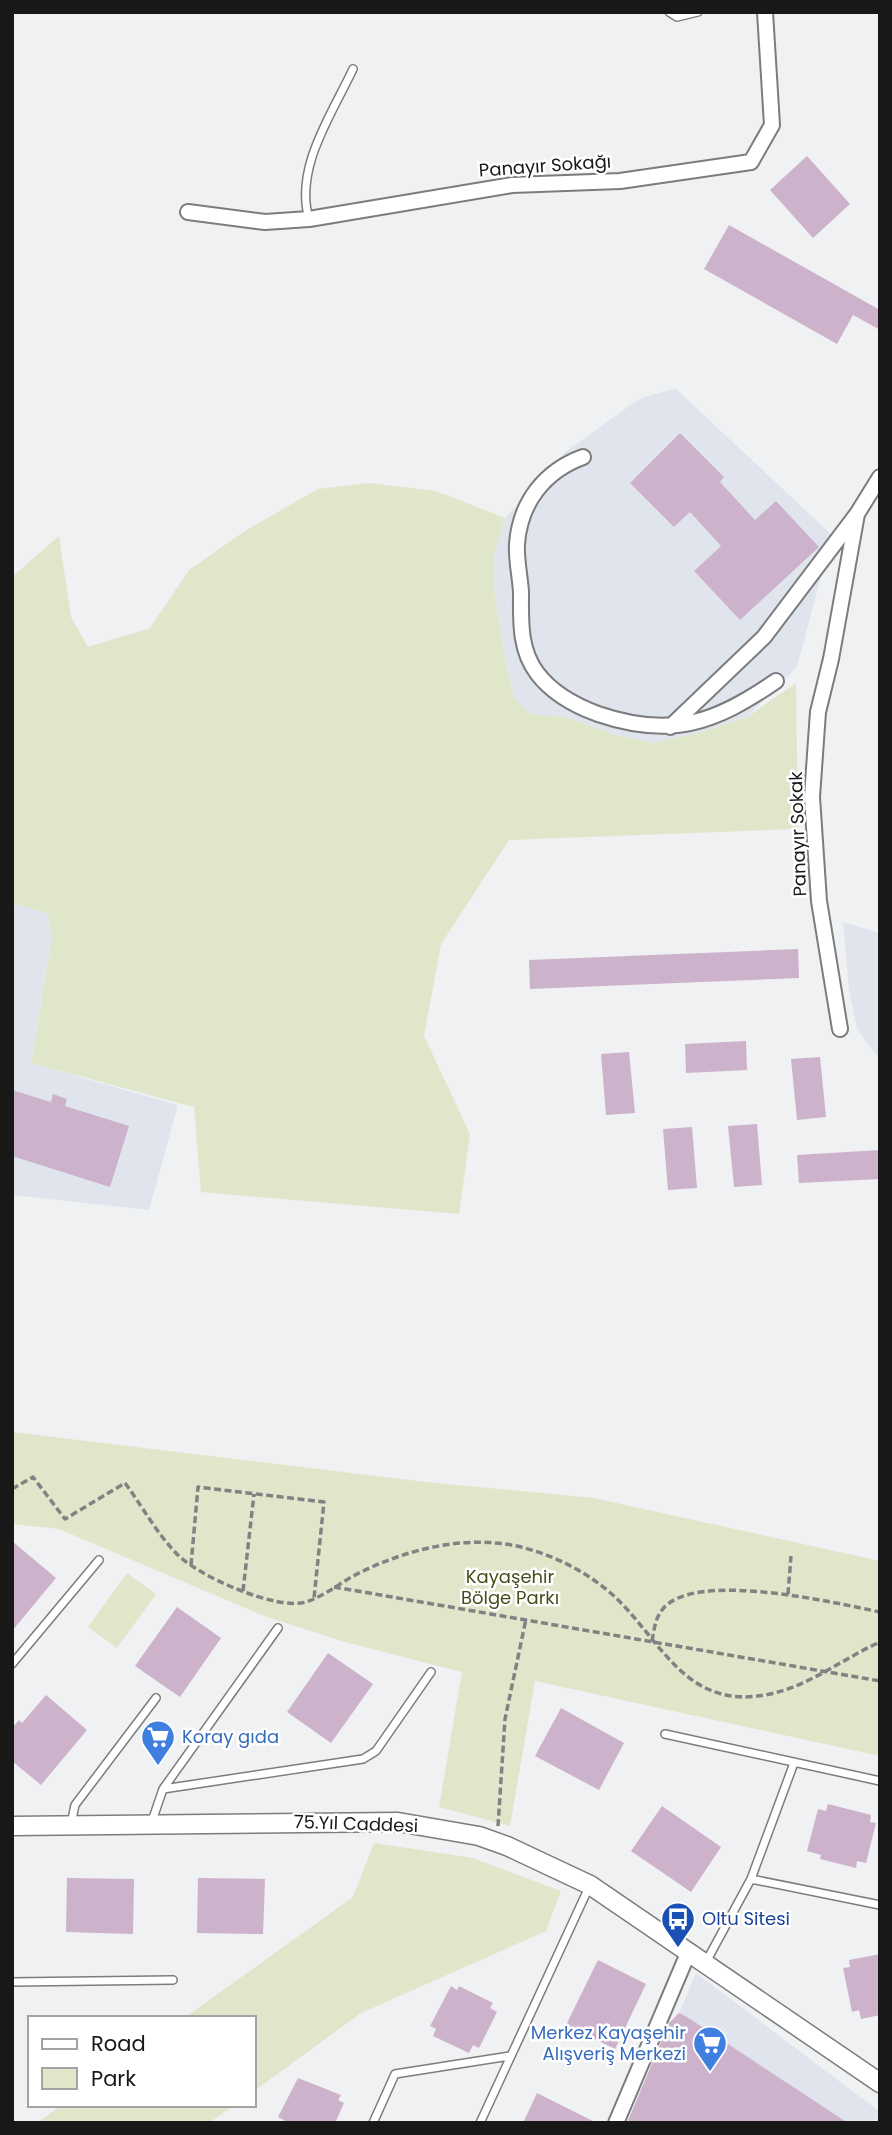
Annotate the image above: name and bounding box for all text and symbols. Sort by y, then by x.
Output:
street label: Panayır Sokağı [478,148,612,183]
street label: Panayır Sokak [783,770,812,897]
park label: Kayaşehir Bölge Parkı [461,1564,559,1610]
supermarket icon: Koray gıda [139,1718,177,1767]
place label: Koray gıda [182,1724,279,1749]
street label: 75.Yıl Caddesi [293,1809,419,1838]
bus stop icon: Oltu Sitesi [659,1900,697,1949]
place label: Oltu Sitesi [702,1906,790,1931]
legend [28,2016,256,2107]
place label: Merkez Kayaşehir Alışveriş Merkezi [531,2020,686,2066]
supermarket icon: Merkez Kayaşehir Alışveriş Merkezi [691,2024,729,2073]
text: Road [91,2029,146,2058]
text: Park [91,2064,136,2093]

